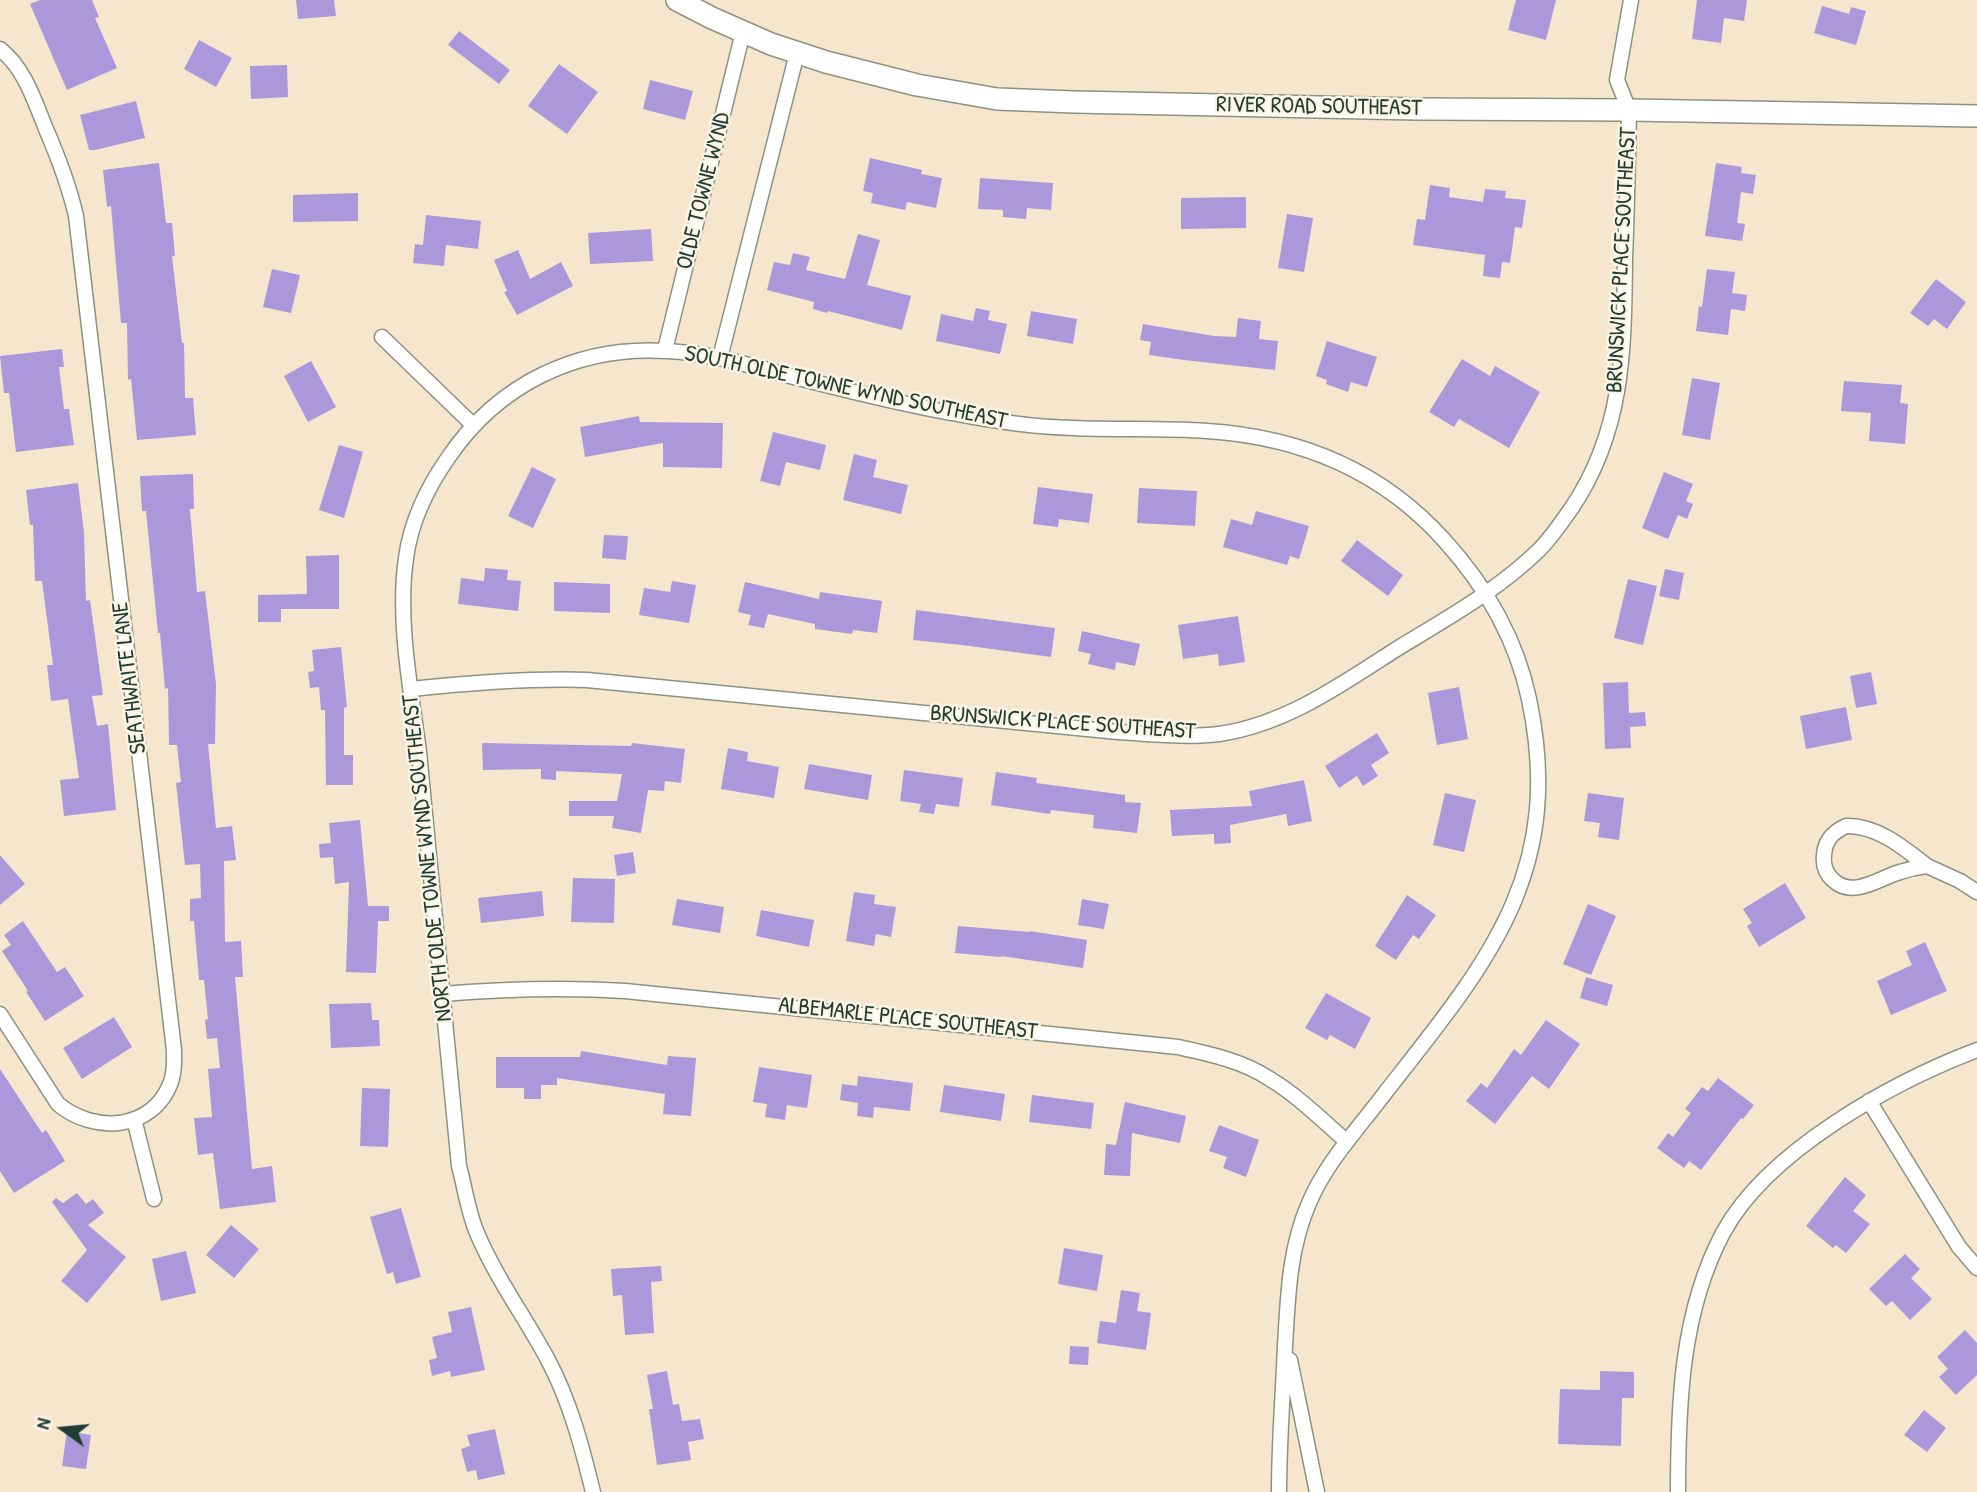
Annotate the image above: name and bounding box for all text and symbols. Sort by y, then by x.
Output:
street label: RIVER ROAD SOUTHEAST [1216,91,1422,123]
street label: OLDE TOWNE WYND [671,110,737,272]
street label: BRUNSWICK PLACE SOUTHEAST [1601,126,1643,394]
street label: SOUTH OLDE TOWNE WYND SOUTHEAST [682,340,1010,436]
street label: SEATHWAITE LANE [107,601,153,755]
street label: NORTH OLDE TOWNE WYND SOUTHEAST [397,693,459,1023]
street label: BRUNSWICK PLACE SOUTHEAST [929,700,1197,746]
street label: ALBEMARLE PLACE SOUTHEAST [777,992,1039,1046]
north arrow [28,1394,98,1464]
text: N [29,1415,57,1432]

